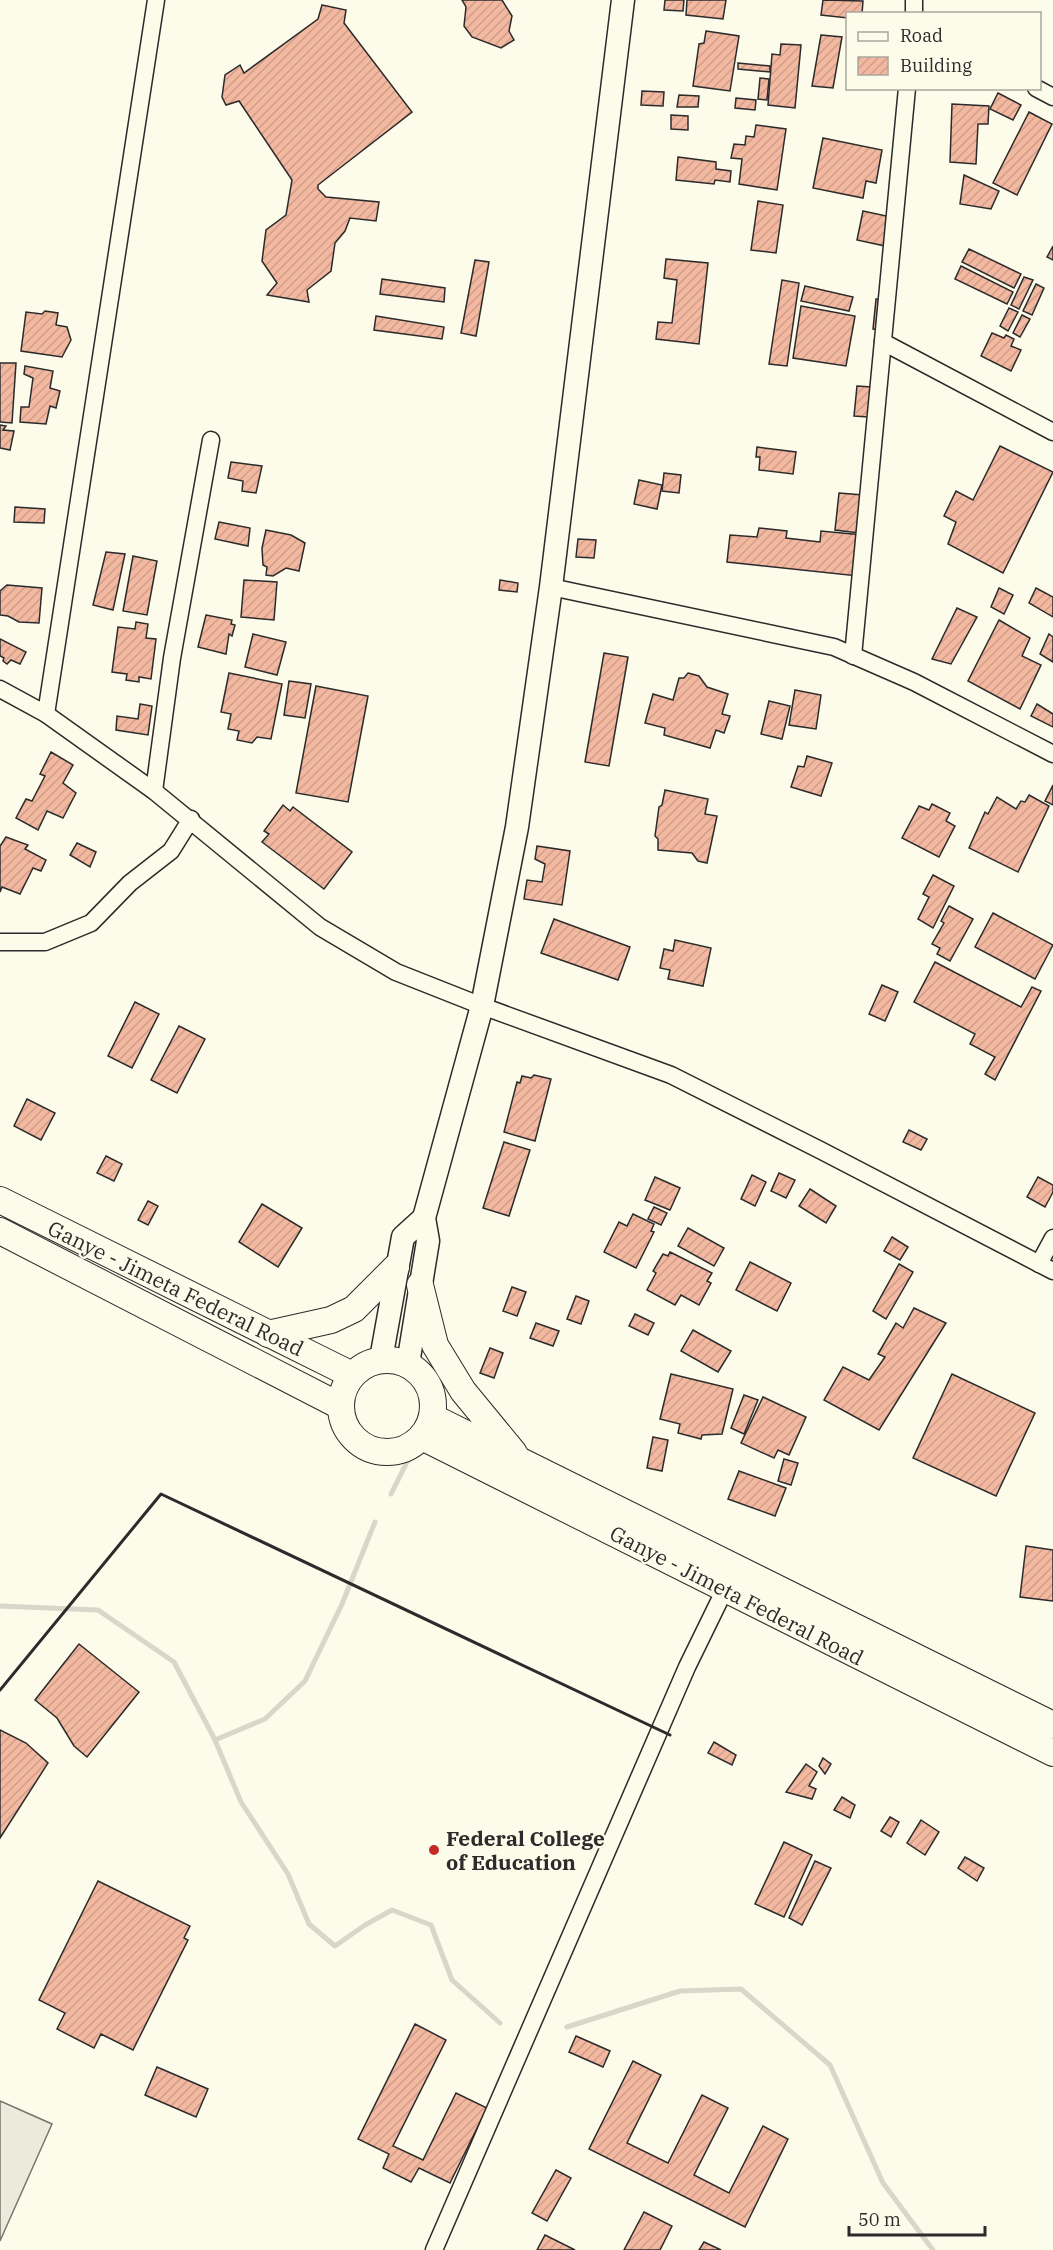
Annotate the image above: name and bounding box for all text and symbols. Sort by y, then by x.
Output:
legend [846,12,1041,90]
text: Road [900,24,943,47]
text: Building [900,54,972,77]
street label: Ganye - Jimeta Federal Road [43,1214,309,1362]
street label: Ganye - Jimeta Federal Road [605,1519,869,1671]
place label: Federal College of Education [446,1824,605,1876]
marker: Federal College of Education [427,1843,441,1857]
scale bar [849,2199,986,2237]
text: 50 m [858,2208,901,2231]

